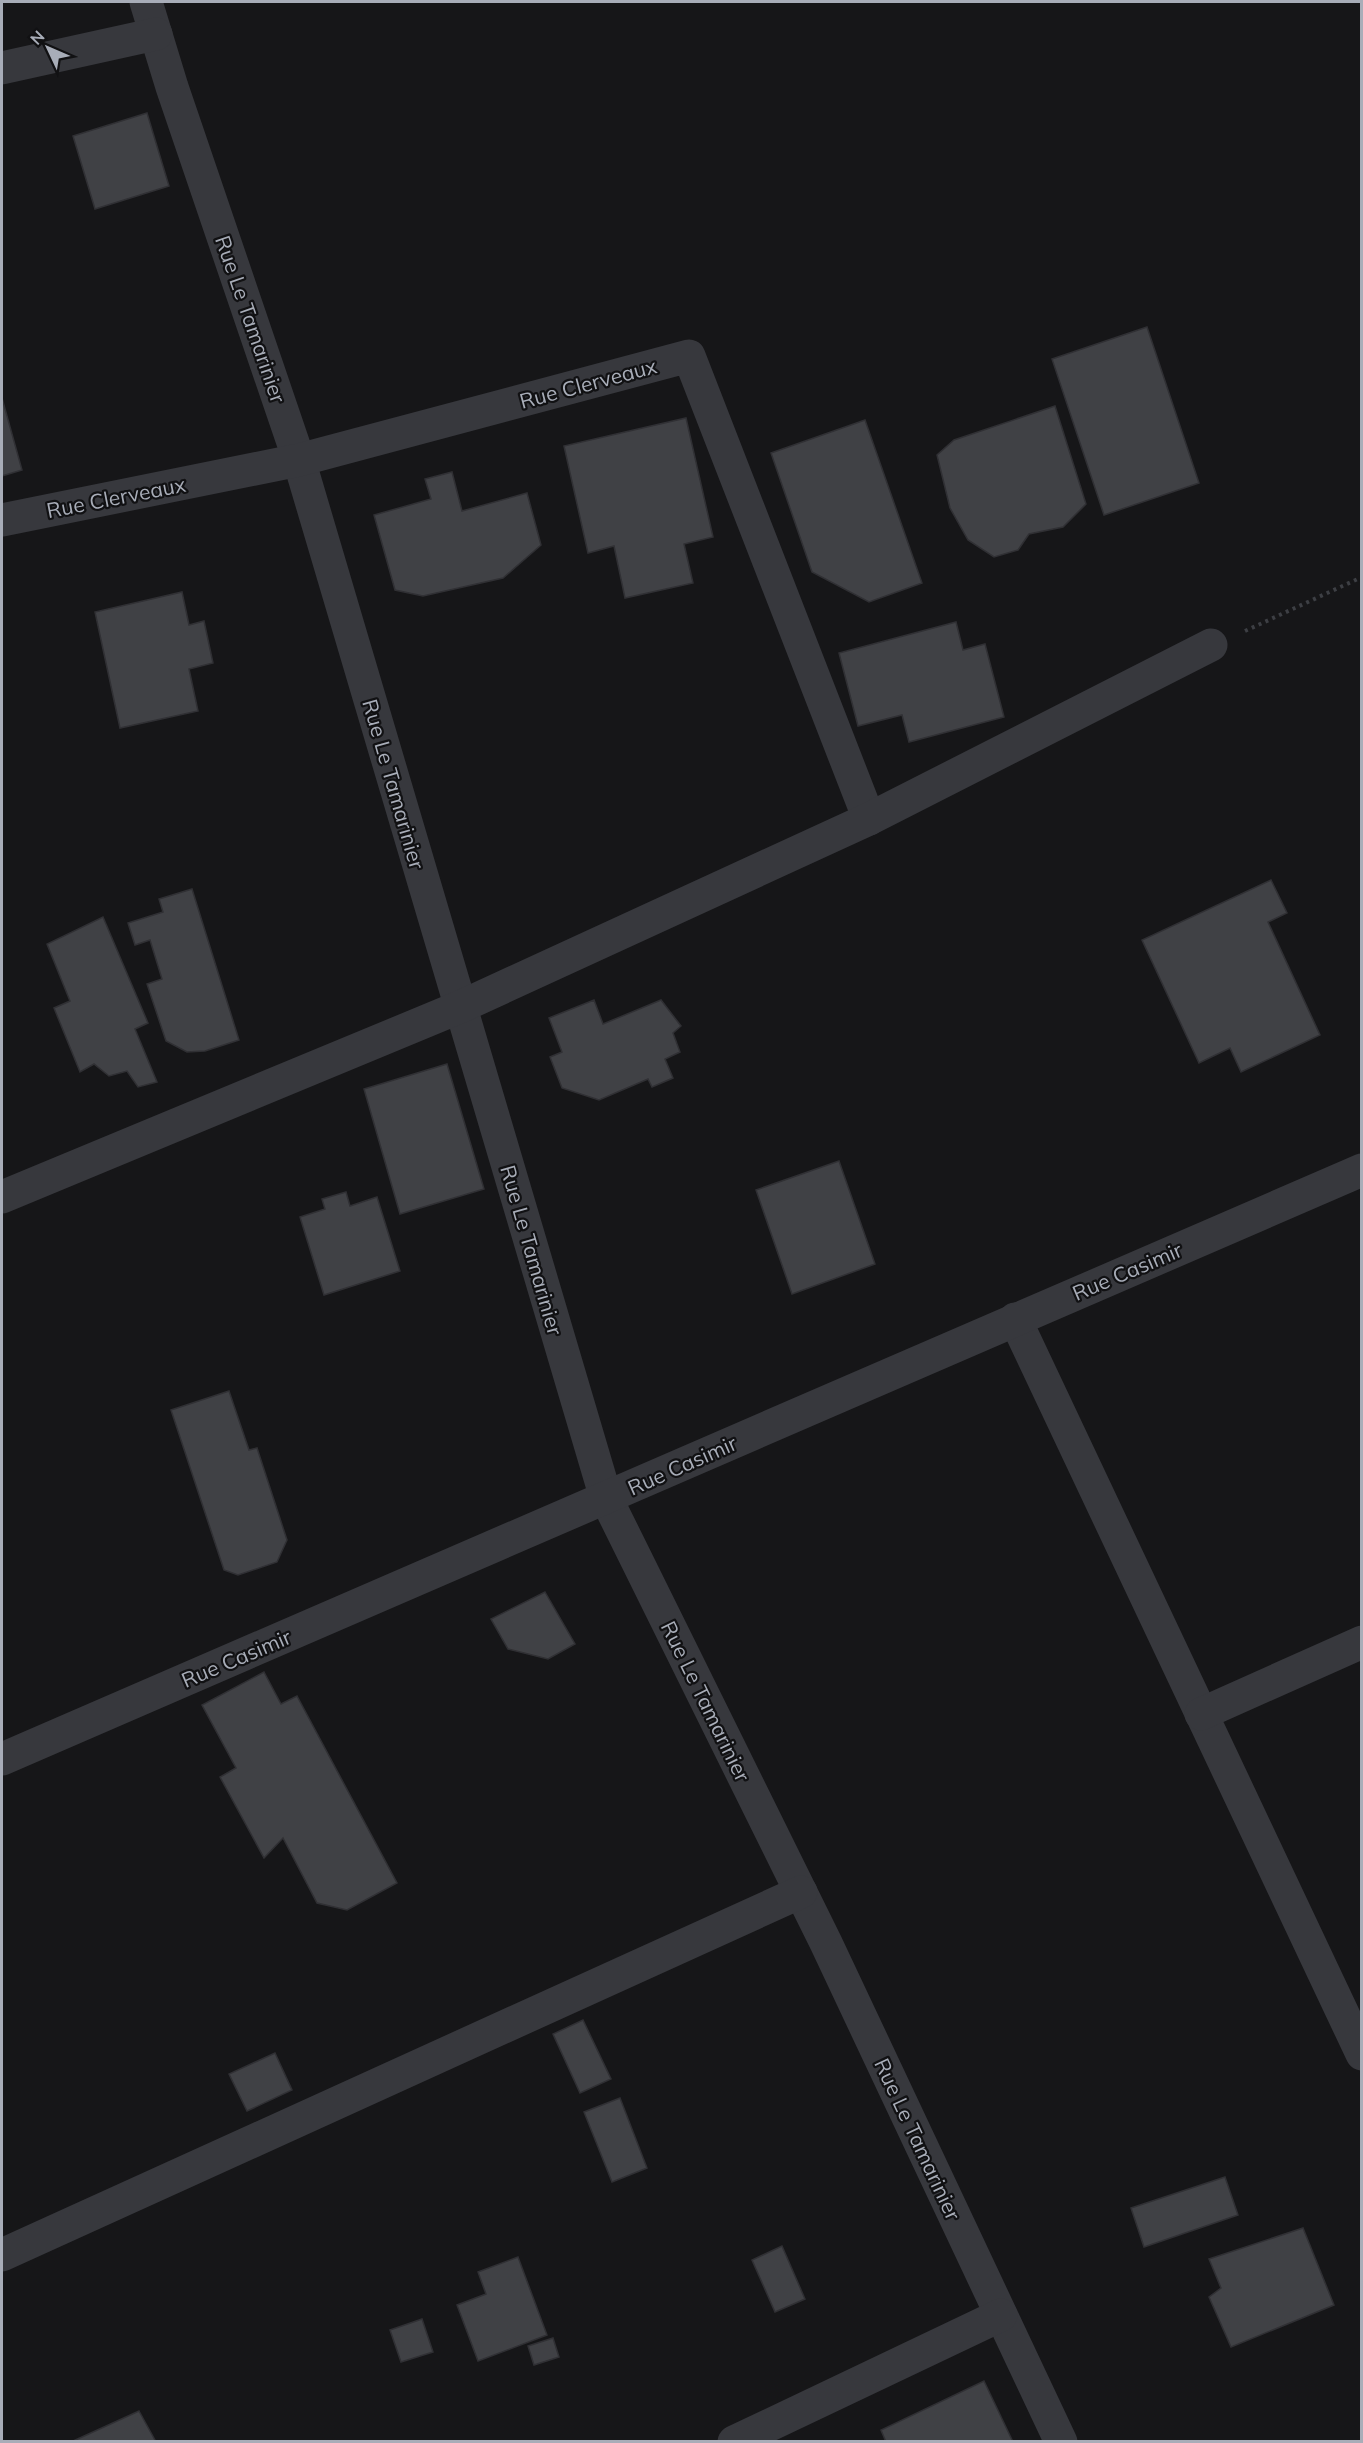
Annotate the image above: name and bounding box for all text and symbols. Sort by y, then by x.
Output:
north arrow [18,18,78,78]
text: N [26,26,49,49]
street label: Rue Le Tamarinier [210,232,292,407]
street label: Rue Clerveaux [517,352,659,414]
street label: Rue Clerveaux [44,471,188,523]
street label: Rue Le Tamarinier [357,696,431,872]
street label: Rue Le Tamarinier [495,1162,569,1338]
street label: Rue Casimir [1068,1236,1186,1306]
street label: Rue Casimir [623,1429,741,1501]
street label: Rue Le Tamarinier [656,1616,756,1786]
street label: Rue Casimir [177,1623,295,1693]
street label: Rue Le Tamarinier [869,2054,967,2224]

